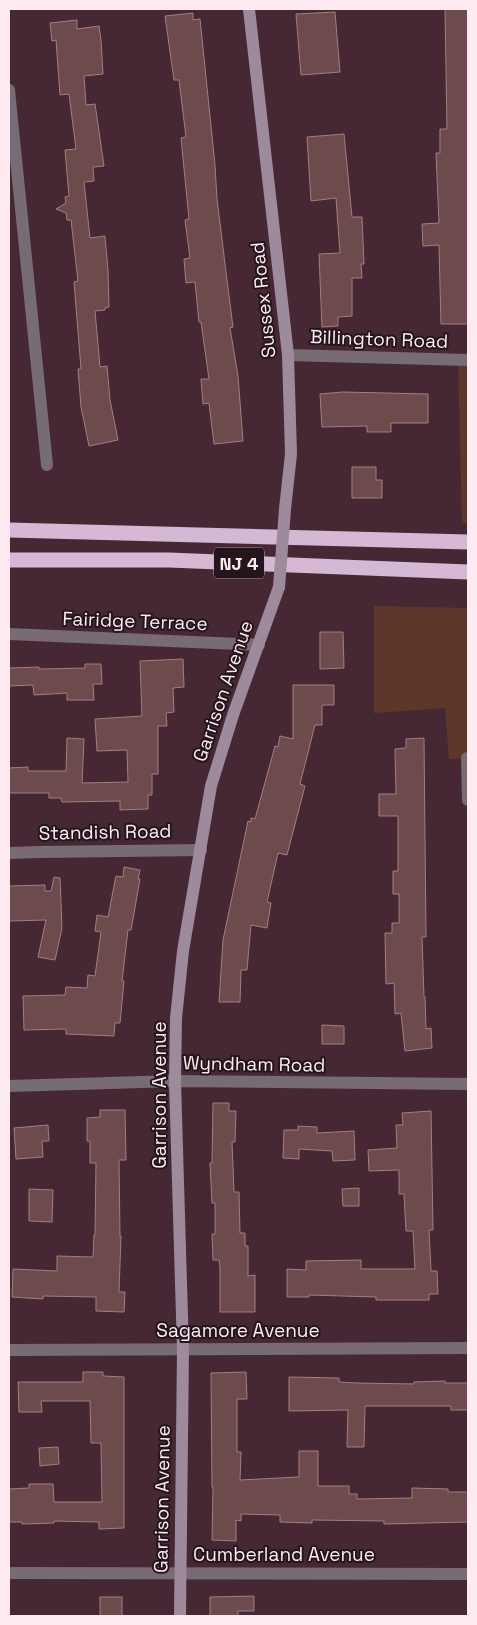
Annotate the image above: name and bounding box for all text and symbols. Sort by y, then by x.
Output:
street label: Sussex Road [244,241,282,359]
street label: Billington Road [309,324,449,354]
road number: NJ 4 [214,548,264,578]
street label: Fairidge Terrace [62,606,208,636]
street label: Garrison Avenue [187,617,259,765]
street label: Standish Road [38,818,172,846]
street label: Garrison Avenue [147,1021,172,1169]
street label: Wyndham Road [183,1050,325,1078]
street label: Sagamore Avenue [156,1318,320,1343]
street label: Garrison Avenue [148,1425,176,1573]
street label: Cumberland Avenue [193,1542,375,1567]

